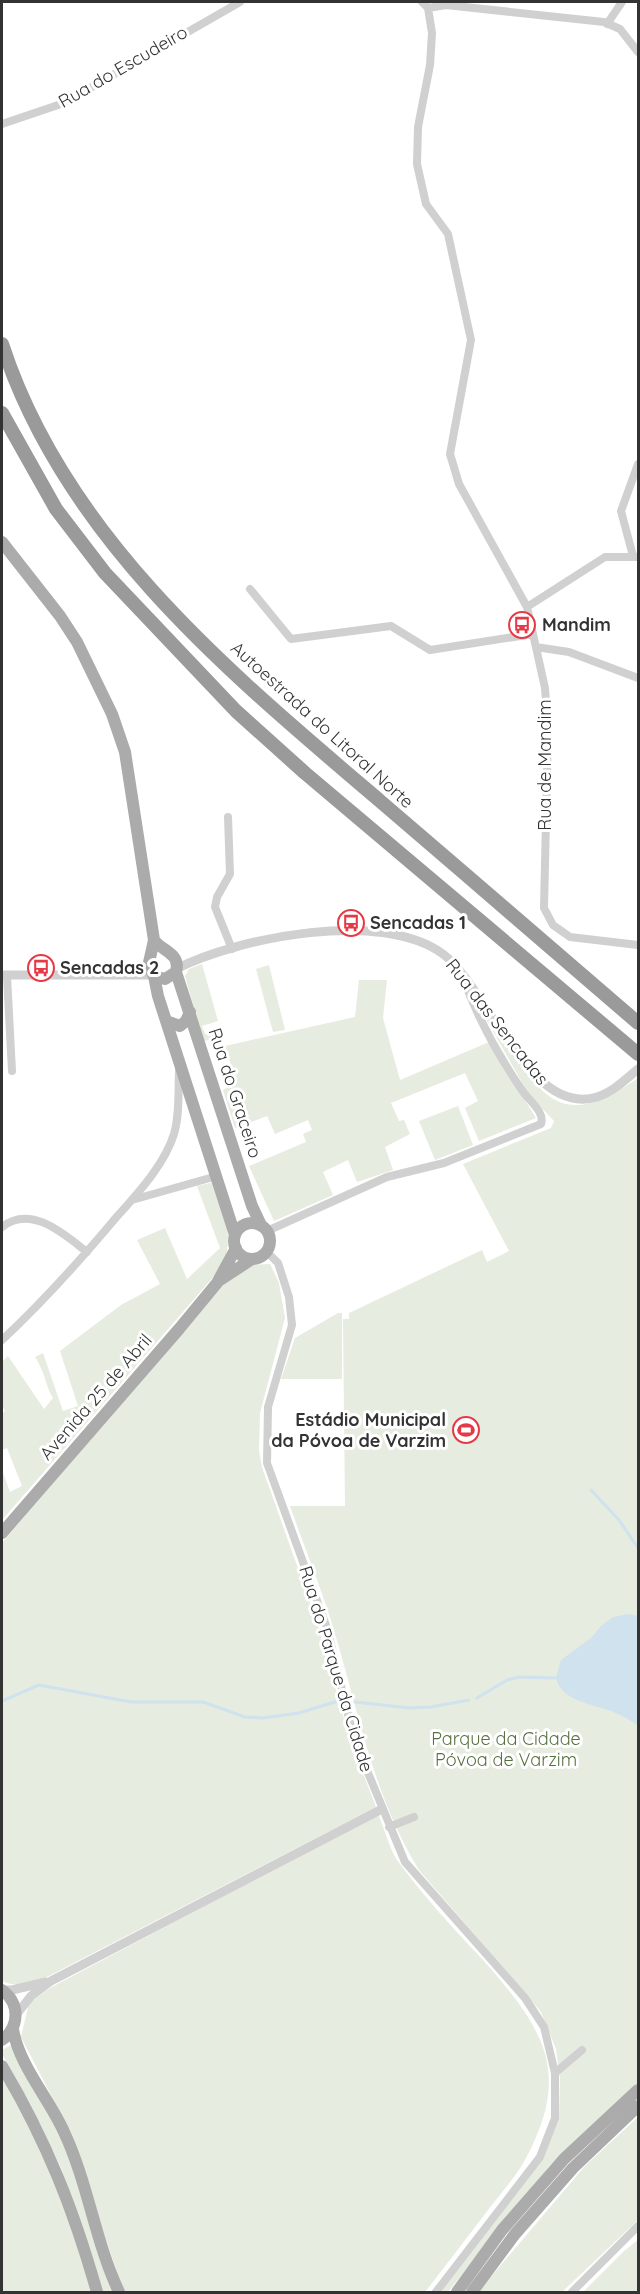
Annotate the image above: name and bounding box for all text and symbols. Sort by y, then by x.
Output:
street label: Rua do Escudeiro [54,20,191,113]
bus stop icon: Mandim [507,610,537,640]
place label: Mandim [542,613,611,636]
street label: Autoestrada do Litoral Norte [226,636,419,813]
street label: Rua de Mandim [533,699,556,831]
bus stop icon: Sencadas 1 [336,908,366,938]
place label: Sencadas 1 [370,911,466,934]
bus stop icon: Sencadas 2 [26,953,56,983]
street label: Rua das Sencadas [441,954,554,1090]
place label: Sencadas 2 [60,956,159,979]
street label: Rua do Graceiro [204,1025,267,1161]
street label: Avenida 25 de Abril [34,1329,157,1465]
place label: Estádio Municipal da Póvoa de Varzim [271,1408,446,1452]
sports icon: Estádio Municipal da Póvoa de Varzim [451,1415,481,1445]
street label: Rua do Parque da Cidade [294,1563,379,1775]
park label: Parque da Cidade Póvoa de Varzim [431,1727,581,1771]

